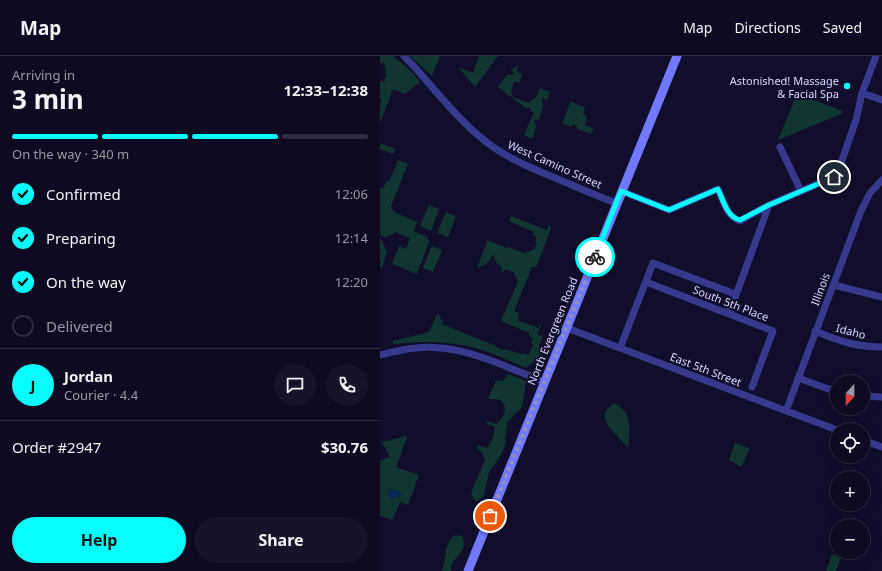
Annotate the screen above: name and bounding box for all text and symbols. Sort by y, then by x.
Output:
text: Map [20,15,61,41]
text: Map [683,18,712,37]
text: Directions [734,18,801,37]
text: Saved [823,18,862,37]
text: Arriving in [12,66,75,84]
place label: Astonished! Massage & Facial Spa [730,73,839,101]
text: 12:33–12:38 [283,80,368,100]
text: 3 min [12,81,84,117]
marker: Astonished! Massage & Facial Spa [842,81,852,91]
street label: West Camino Street [506,136,604,192]
text: On the way · 340 m [12,145,129,163]
pin [817,160,851,194]
icon: home [823,166,845,188]
icon: check [12,183,34,205]
text: Confirmed [46,184,121,204]
text: 12:06 [335,185,368,203]
icon: check [12,227,34,249]
text: Preparing [46,228,116,248]
text: 12:14 [335,229,368,247]
courier [575,237,615,277]
icon: bike [584,246,606,268]
icon: check [12,271,34,293]
street label: Illinois [807,271,833,307]
text: On the way [46,272,126,292]
text: 12:20 [335,273,368,291]
street label: North Evergreen Road [523,275,581,387]
street label: South 5th Place [691,282,771,324]
text: Delivered [46,316,113,336]
street label: Idaho [835,320,868,342]
street label: East 5th Street [668,349,744,389]
button: chat [274,364,316,406]
button: phone [326,364,368,406]
text: Jordan [64,366,113,386]
text: J [31,375,35,395]
north arrow [830,375,870,415]
map controls [830,375,870,559]
text: Courier · 4.4 [64,386,138,404]
button: locate [830,423,870,463]
text: Order #2947 [12,437,101,457]
text: $30.76 [321,437,368,457]
button: + [830,471,870,511]
pin [473,499,507,533]
icon: bag [479,505,501,527]
button: Help [12,517,186,563]
button: Share [194,517,368,563]
button: − [830,519,870,559]

